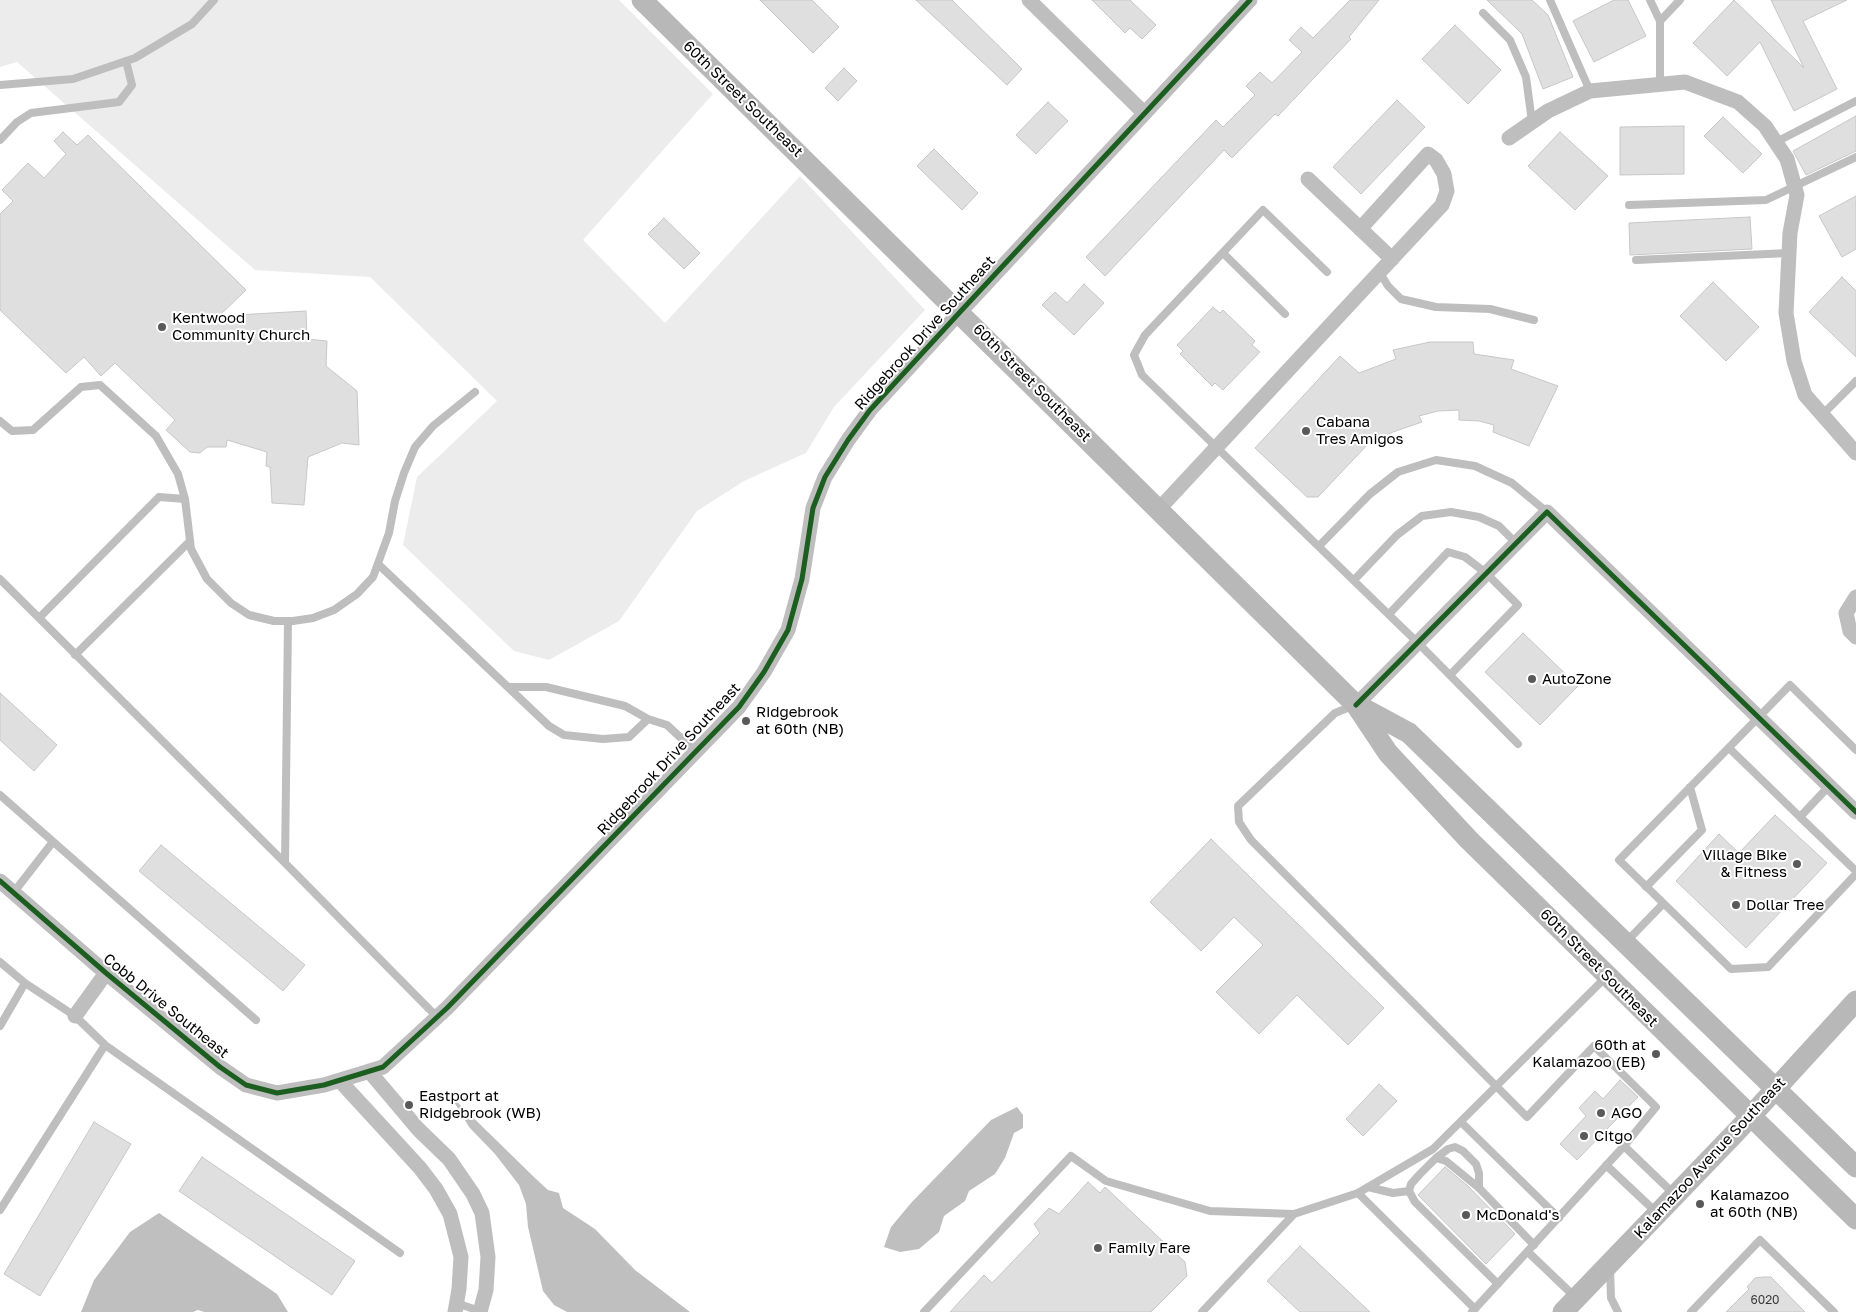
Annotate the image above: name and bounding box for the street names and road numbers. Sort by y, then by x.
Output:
street label: 60th Street Southeast [679,37,807,161]
street label: Ridgebrook Drive Southeast [851,252,999,414]
street label: 60th Street Southeast [969,320,1095,446]
street label: Ridgebrook Drive Southeast [594,679,744,839]
street label: 60th Street Southeast [1536,905,1662,1031]
street label: Cobb Drive Southeast [100,950,232,1062]
street label: Kalamazoo Avenue Southeast [1631,1074,1789,1242]

